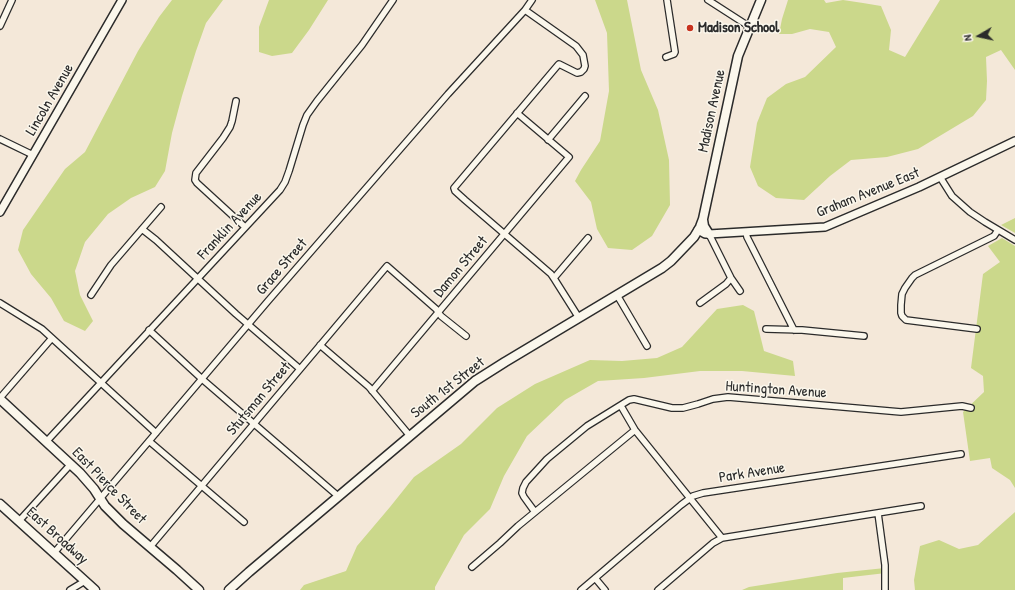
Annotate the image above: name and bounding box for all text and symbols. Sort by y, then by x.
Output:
north arrow [959,16,999,56]
place label: Madison School [698,19,779,37]
marker: Madison School [685,23,695,33]
text: N [960,34,975,42]
street label: Lincoln Avenue [22,61,78,139]
street label: Madison Avenue [694,68,730,154]
street label: Graham Avenue East [814,164,922,222]
street label: Franklin Avenue [194,188,266,264]
street label: Damon Street [430,233,492,301]
street label: Grace Street [253,235,311,299]
street label: South 1st Street [408,354,488,422]
street label: Stutsman Street [223,359,295,439]
street label: Huntington Avenue [725,377,827,403]
street label: East Pierce Street [68,444,150,528]
street label: Park Avenue [718,459,786,487]
street label: East Broadway [22,503,92,569]

